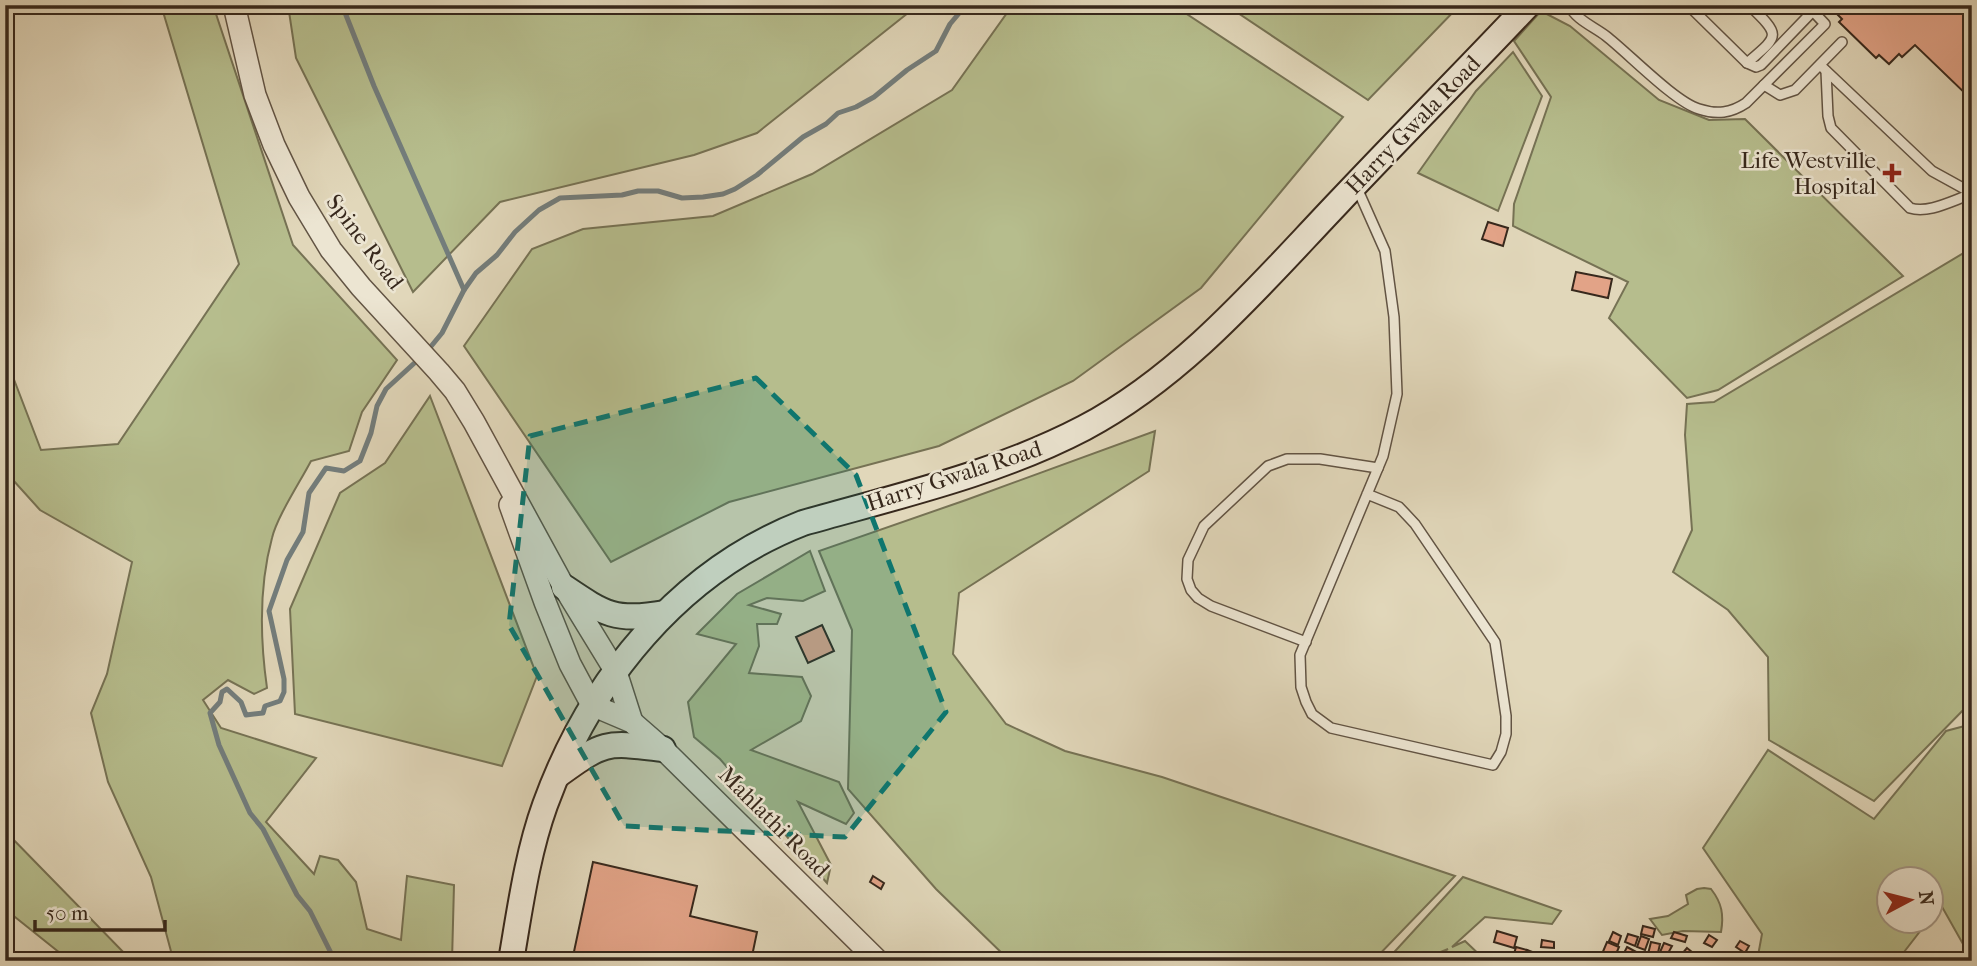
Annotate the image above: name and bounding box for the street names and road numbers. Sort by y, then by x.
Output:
street label: Harry Gwala Road [1340,50,1486,200]
street label: Spine Road [321,189,410,295]
street label: Harry Gwala Road [863,435,1045,517]
street label: Mahlathi Road [713,761,835,883]

